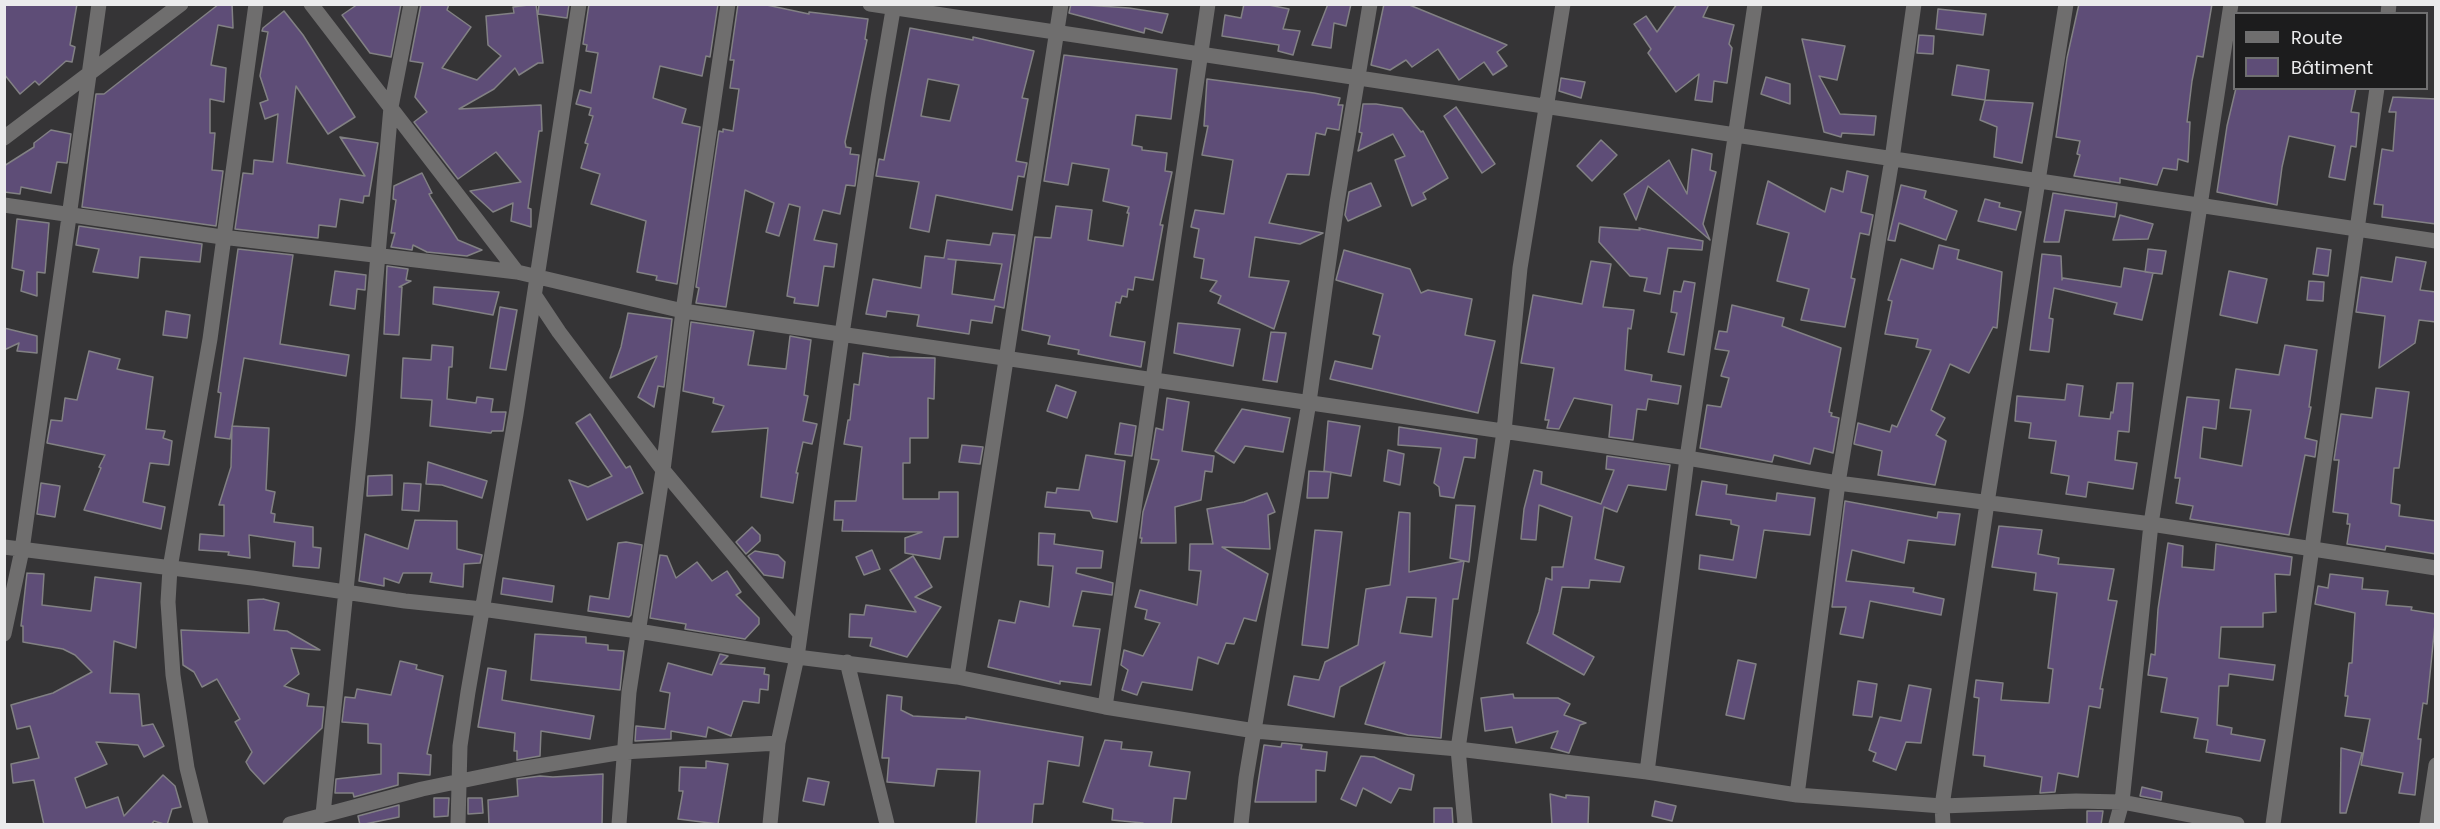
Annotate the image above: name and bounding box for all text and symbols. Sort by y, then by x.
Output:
legend [2233,12,2428,90]
text: Route [2291,25,2343,50]
text: Bâtiment [2291,55,2373,80]

